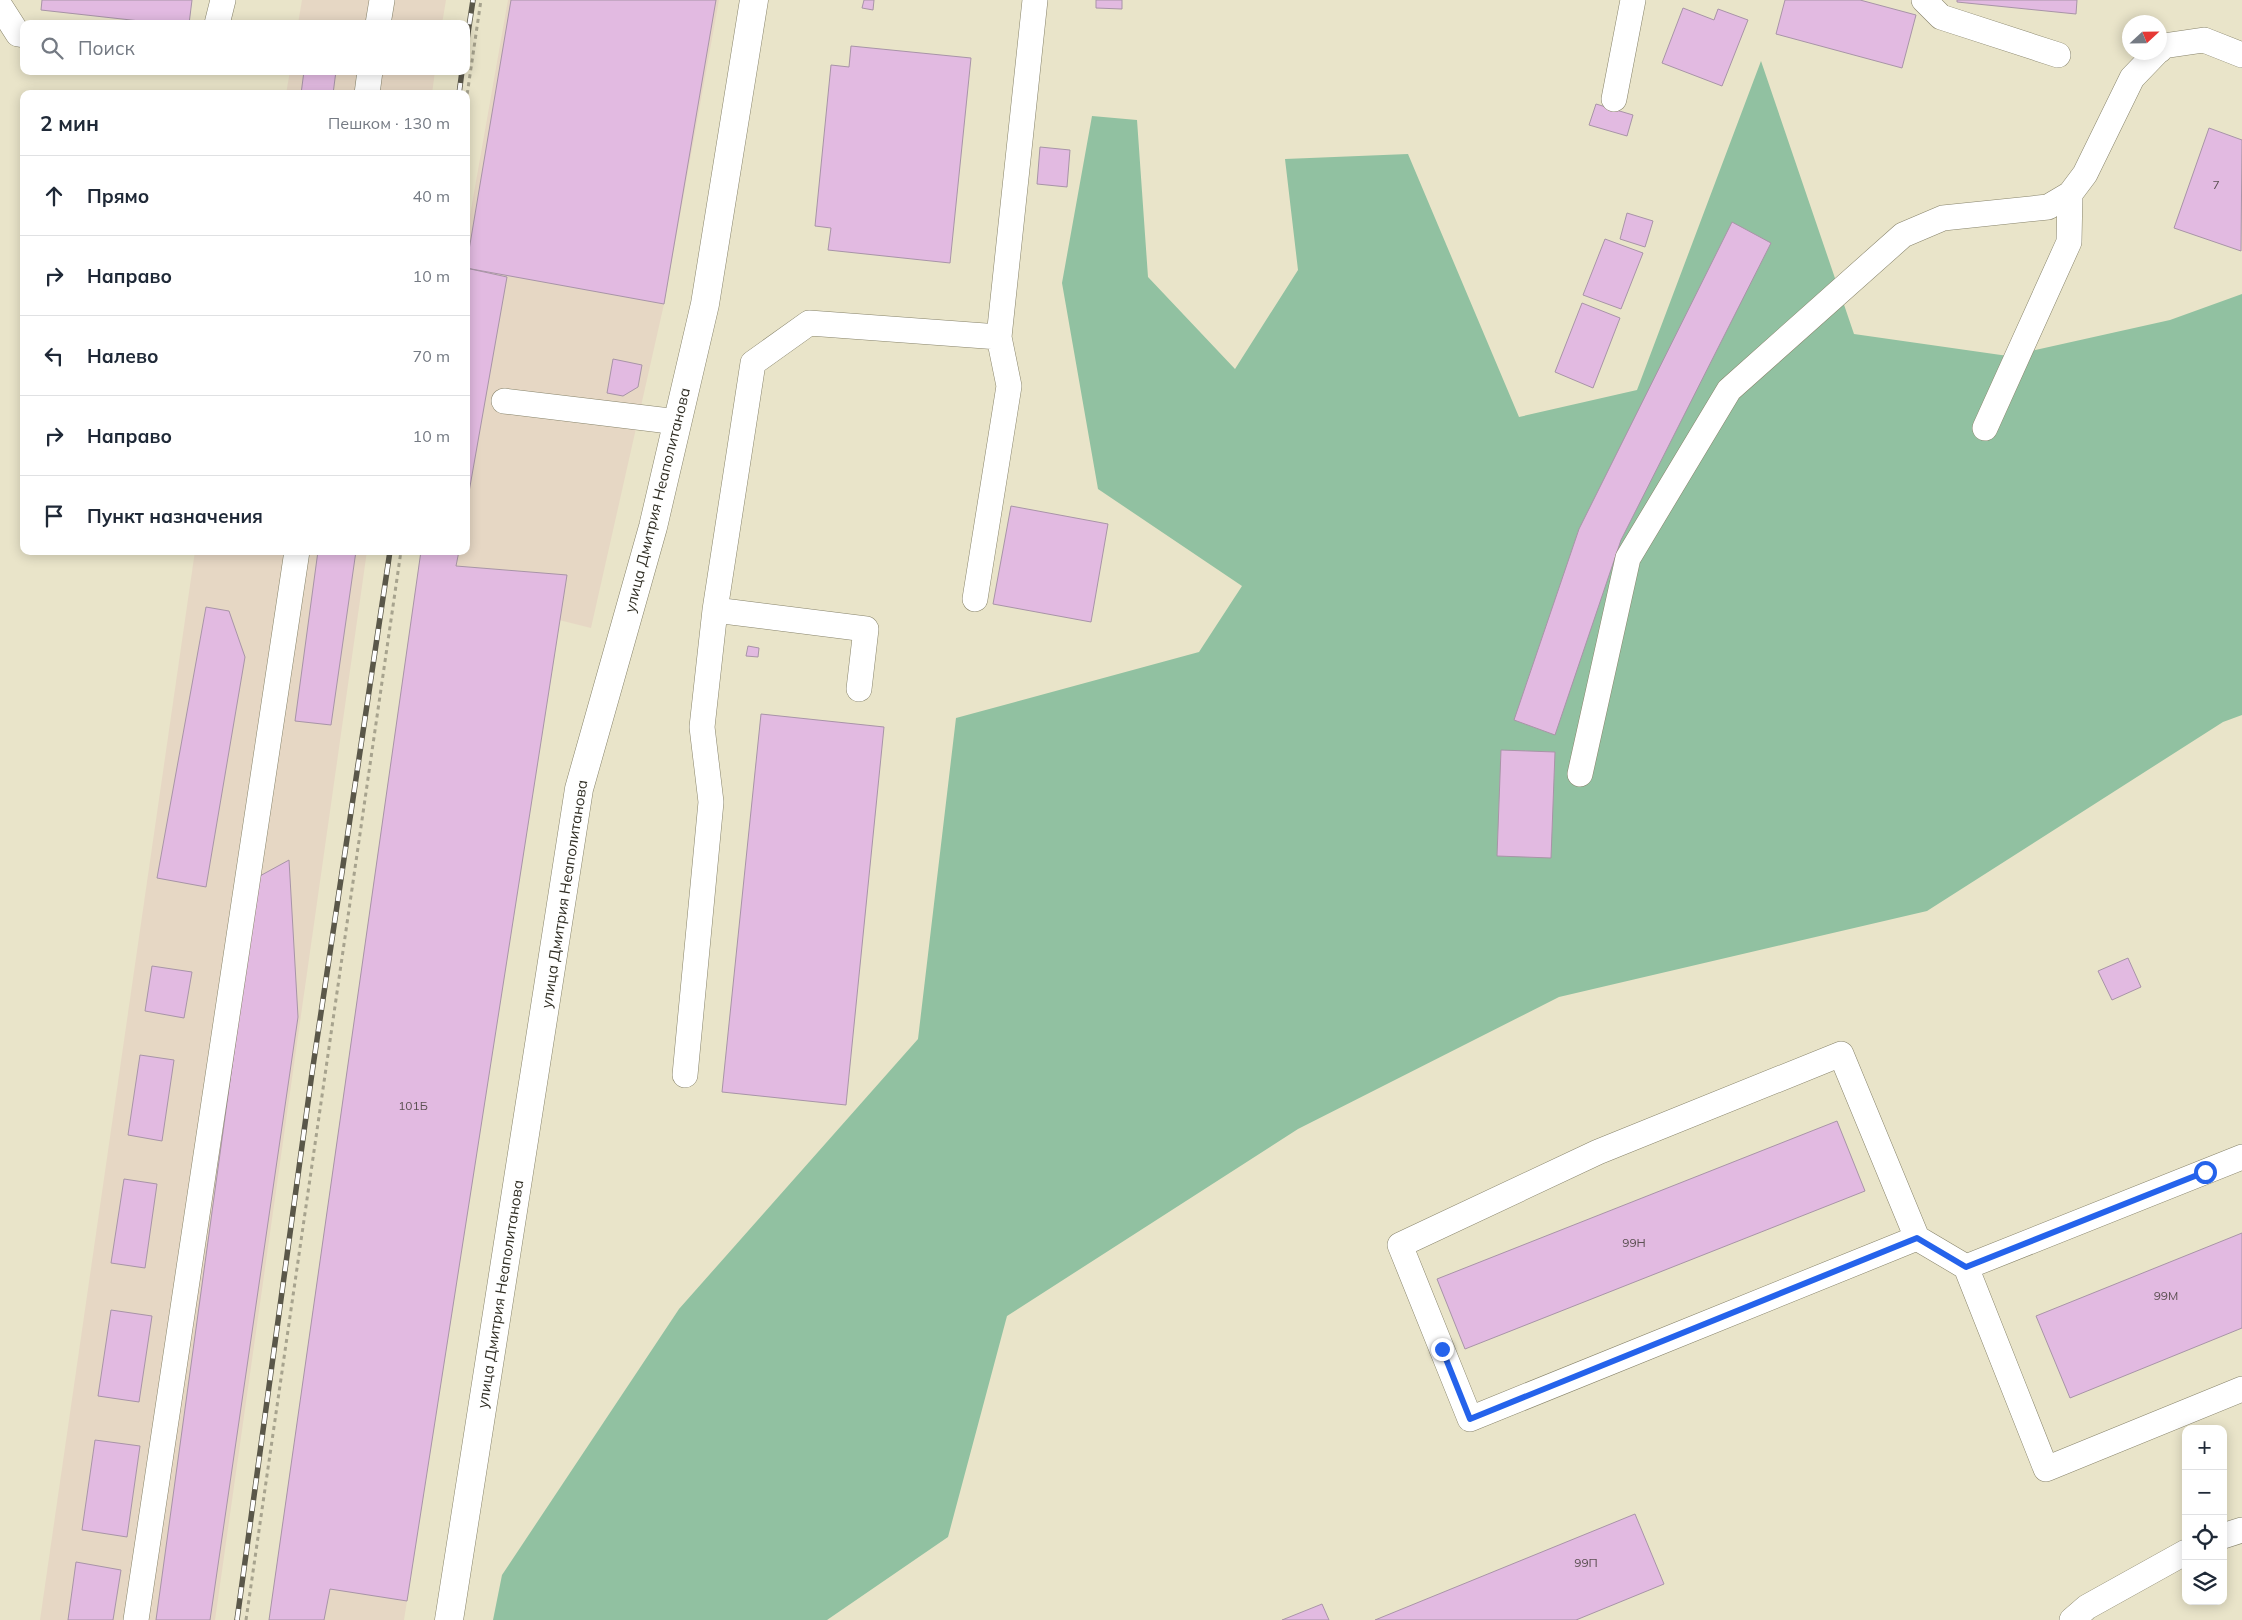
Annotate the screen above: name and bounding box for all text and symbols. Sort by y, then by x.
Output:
north arrow [2122,15,2167,60]
search box [20,20,470,75]
icon: search [38,34,66,62]
text: Поиск [78,36,135,60]
text: 2 мин [40,110,99,136]
text: Пешком · 130 m [328,113,450,133]
house number: 7 [2212,177,2220,192]
icon: ahead [40,182,68,210]
text: Прямо [87,184,149,208]
text: 40 m [413,186,450,206]
icon: right [40,262,68,290]
text: Направо [87,264,172,288]
text: 10 m [413,266,450,286]
icon: left [40,342,68,370]
text: Налево [87,344,159,368]
text: 70 m [413,346,450,366]
street label: улица Дмитрия Неаполитанова [620,386,694,614]
icon: right [40,422,68,450]
text: Направо [87,424,172,448]
text: 10 m [413,426,450,446]
icon: arrive [40,502,68,530]
text: Пункт назначения [87,504,263,528]
street label: улица Дмитрия Неаполитанова [537,778,591,1010]
house number: 101Б [398,1098,428,1113]
route start [2194,1161,2217,1184]
street label: улица Дмитрия Неаполитанова [473,1178,527,1410]
house number: 99Н [1622,1235,1646,1250]
house number: 99М [2154,1288,2178,1303]
route end [1431,1338,1454,1361]
map controls [2182,1425,2227,1605]
button: + [2182,1425,2227,1470]
button: − [2182,1470,2227,1515]
button: locate [2182,1515,2227,1560]
house number: 99П [1574,1555,1598,1570]
button: layers [2182,1560,2227,1605]

